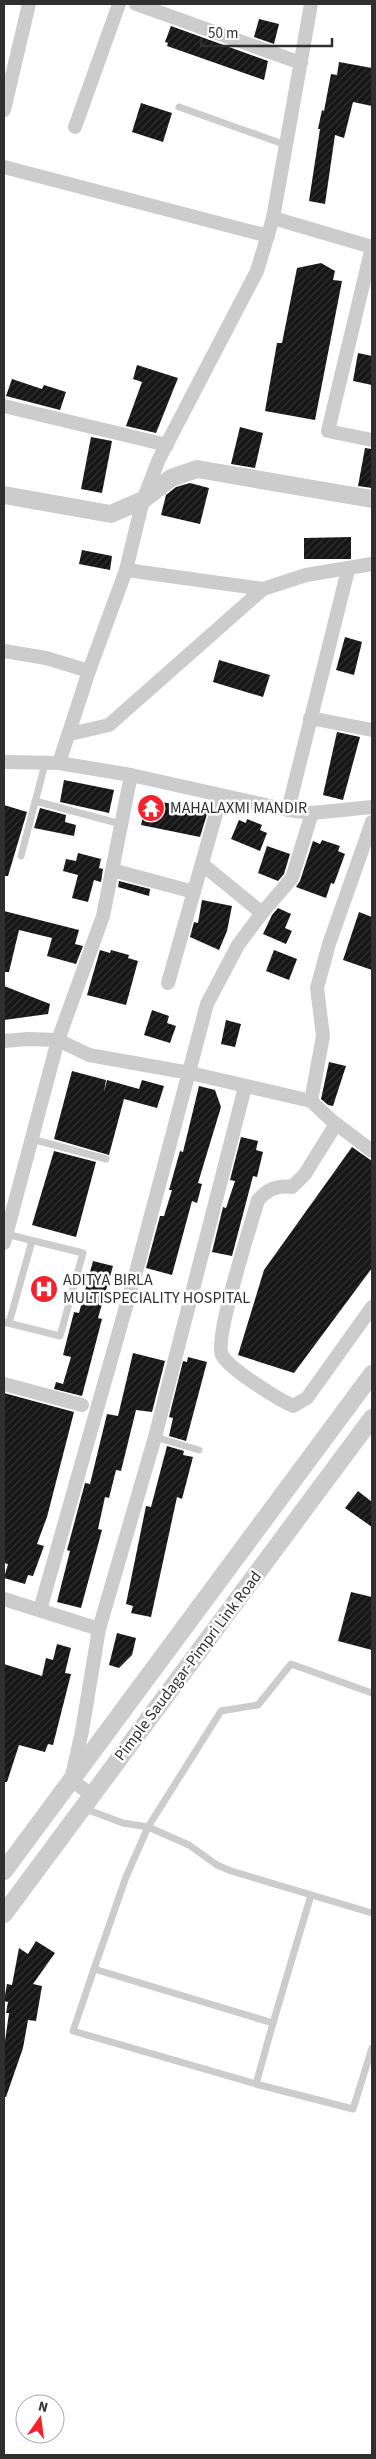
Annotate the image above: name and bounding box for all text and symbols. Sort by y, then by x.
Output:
scale bar [201,15,332,47]
text: 50 m [208,23,238,44]
temple icon: MAHALAXMI MANDIR [136,793,166,823]
place label: MAHALAXMI MANDIR [170,797,307,819]
place label: ADITYA BIRLA MULTISPECIALITY HOSPITAL [63,1269,250,1309]
hospital icon: ADITYA BIRLA MULTISPECIALITY HOSPITAL [29,1274,59,1304]
street label: Pimple Saudagar-Pimpri Link Road [109,1567,267,1765]
north arrow [15,2394,65,2444]
text: N [36,2397,50,2418]

